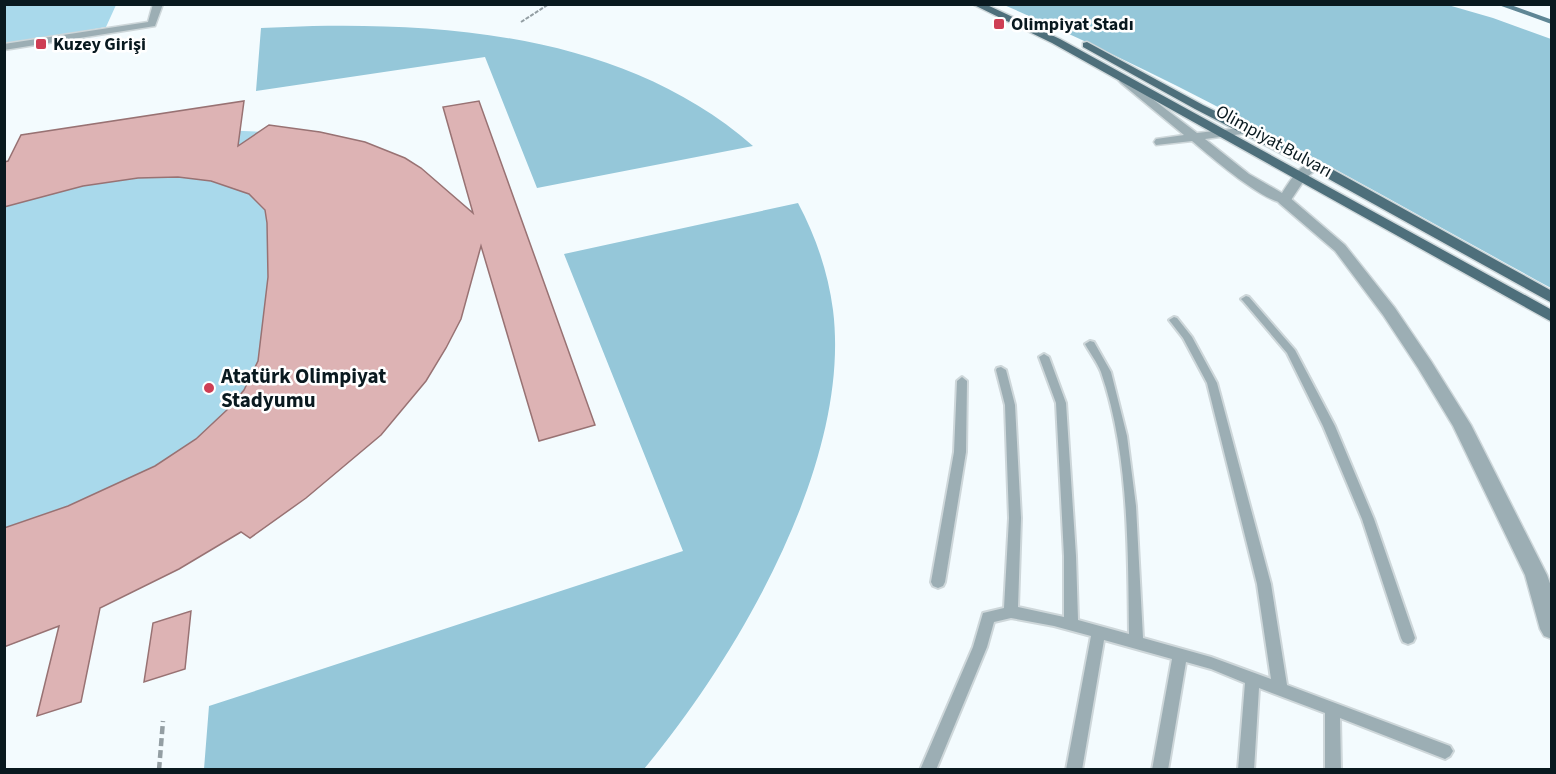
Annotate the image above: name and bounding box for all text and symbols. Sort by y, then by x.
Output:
place label: Olimpiyat Stadı [1011,12,1134,37]
marker: Olimpiyat Stadı [992,17,1006,31]
place label: Kuzey Girişi [53,32,146,57]
marker: Kuzey Girişi [34,37,48,51]
street label: Olimpiyat Bulvarı [1211,99,1337,184]
place label: Atatürk Olimpiyat Stadyumu [220,361,386,415]
marker: Atatürk Olimpiyat Stadyumu [202,381,216,395]

